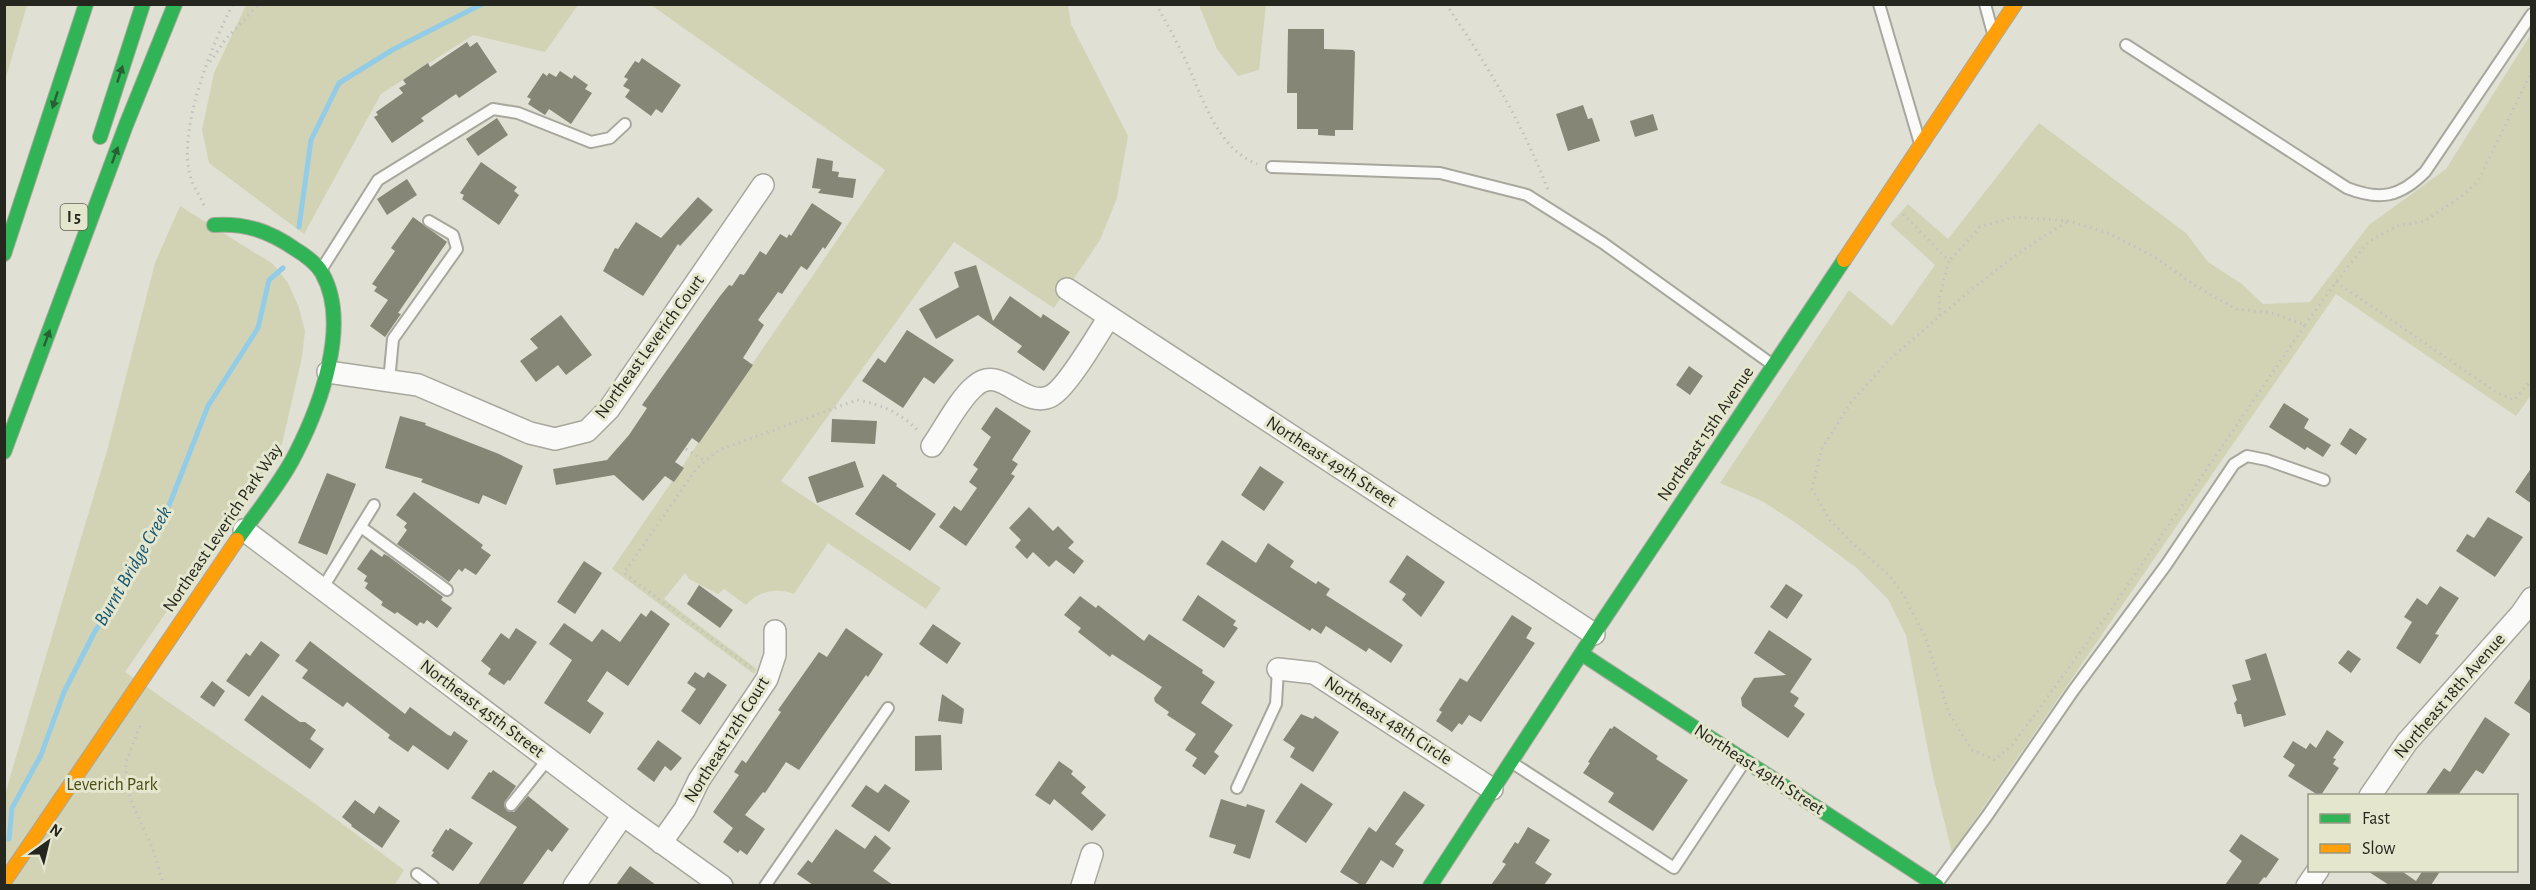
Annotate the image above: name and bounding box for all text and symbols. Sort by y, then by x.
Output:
one-way arrow [116,65,126,83]
one-way arrow [49,91,59,109]
one-way arrow [111,146,120,164]
road number: I 5 [60,204,88,230]
street label: Northeast Leverich Court [592,272,708,422]
one-way arrow [43,329,52,347]
street label: Northeast 15th Avenue [1654,364,1758,504]
street label: Northeast 49th Street [1263,413,1399,511]
street label: Northeast Leverich Park Way [160,440,286,616]
water label: Burnt Bridge Creek [91,503,175,629]
street label: Northeast 18th Avenue [2391,630,2509,762]
street label: Northeast 45th Street [417,657,548,762]
street label: Northeast 48th Circle [1321,673,1455,769]
street label: Northeast 12th Court [681,674,773,806]
street label: Northeast 49th Street [1691,721,1827,819]
park label: Leverich Park [66,776,159,794]
legend [2308,794,2518,872]
text: Fast [2362,810,2390,828]
north arrow [18,812,78,872]
text: N [47,821,65,840]
text: Slow [2362,840,2395,858]

